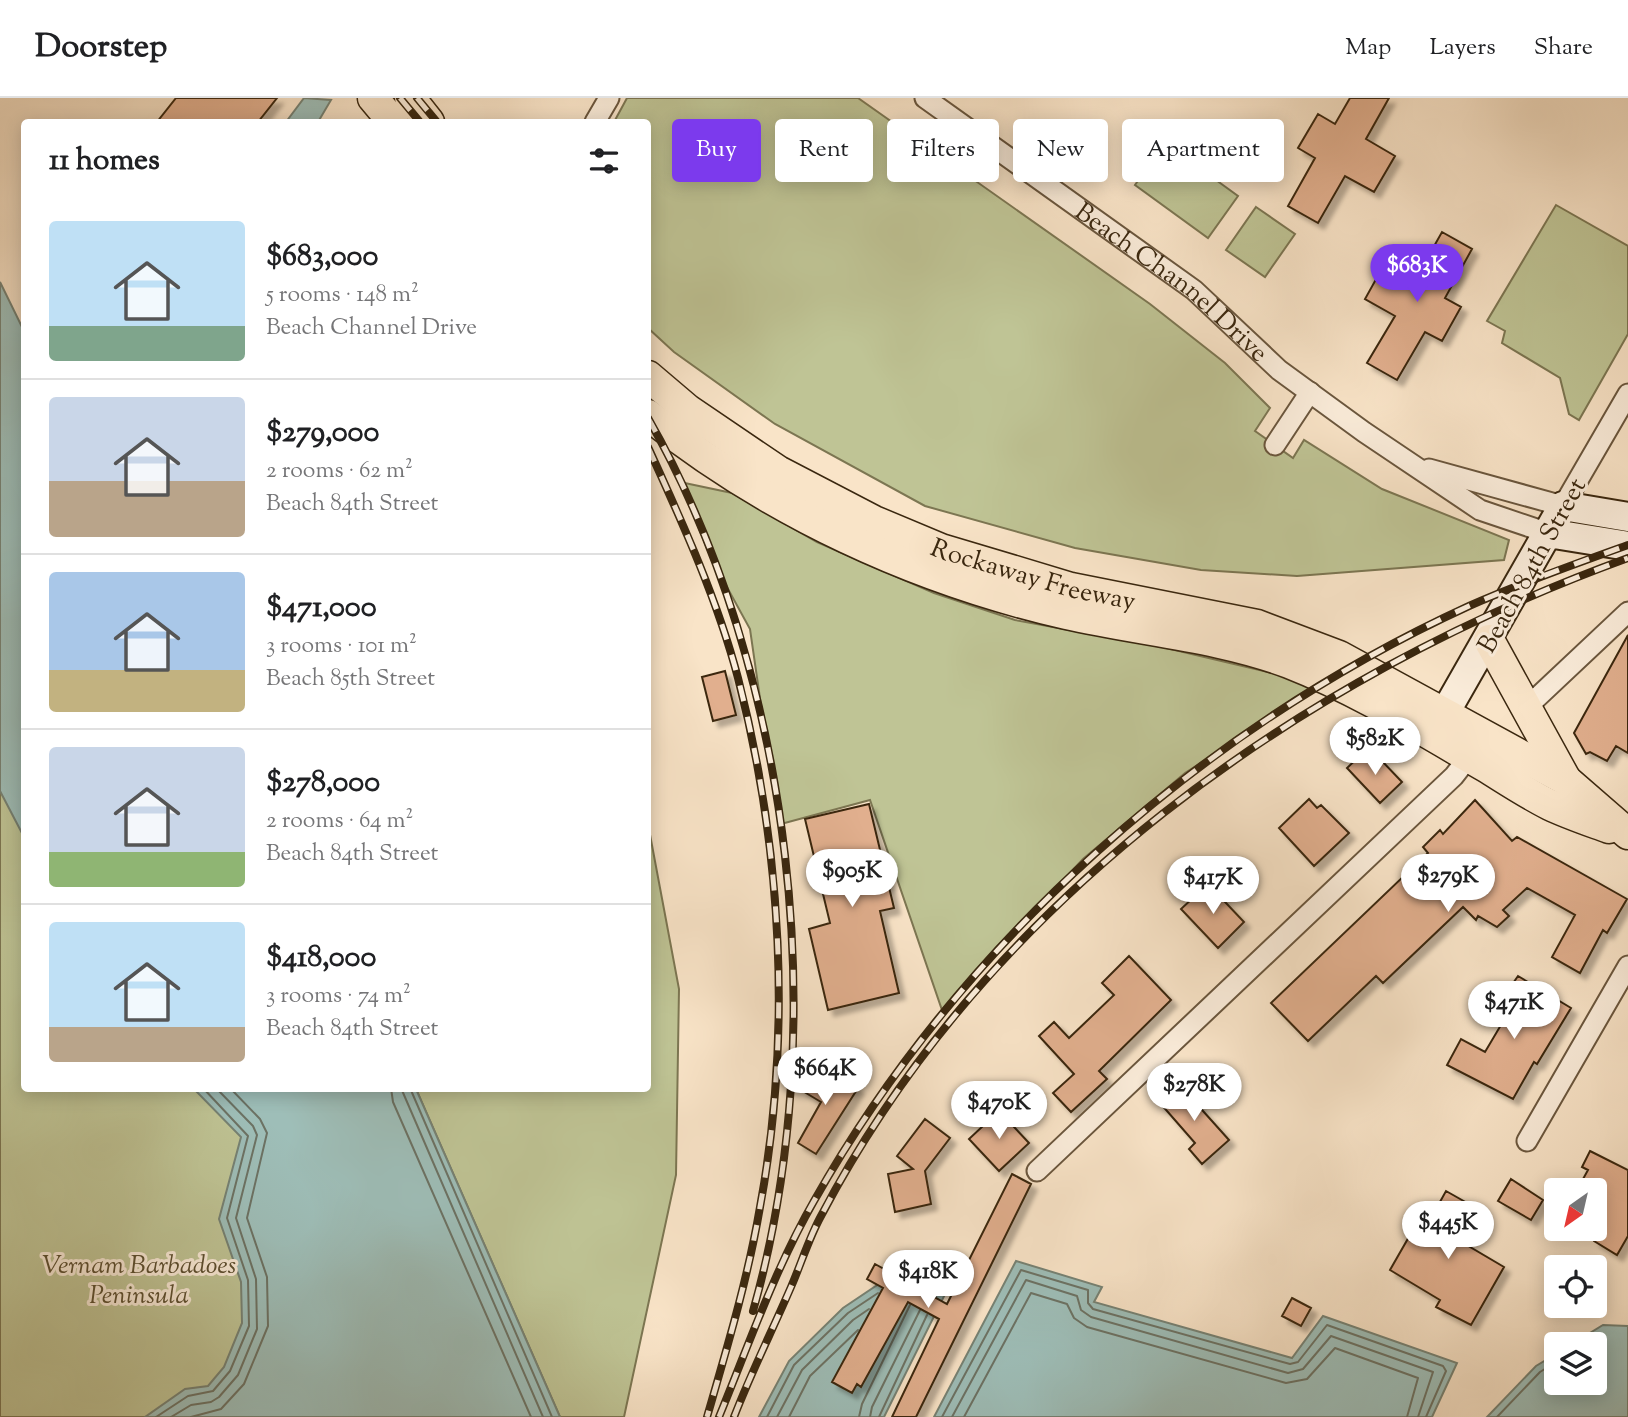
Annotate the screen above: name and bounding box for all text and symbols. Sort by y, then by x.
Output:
text: Doorstep [35,24,167,72]
text: Map [1345,31,1391,65]
text: Layers [1429,31,1496,65]
text: Share [1534,31,1593,65]
chip: Buy [672,119,761,182]
chip: Rent [775,119,873,182]
chip: Filters [887,119,999,182]
chip: New [1013,119,1108,182]
chip: Apartment [1122,119,1284,182]
text: 11 homes [49,140,160,183]
icon: filters [585,142,623,180]
street label: Beach Channel Drive [1066,195,1276,372]
text: $683,000 [266,236,378,279]
pin: $683K [1368,244,1466,304]
icon: home [105,249,189,333]
text: $683K [1386,250,1448,283]
text: 5 rooms · 148 m² [266,279,419,312]
text: Beach Channel Drive [266,312,477,345]
text: $279,000 [266,412,379,455]
icon: home [105,425,189,509]
text: 2 rooms · 62 m² [266,455,413,488]
street label: Beach 84th Street [1470,472,1597,660]
text: Beach 84th Street [266,488,438,521]
street label: Rockaway Freeway [924,531,1139,621]
text: $471,000 [266,587,377,630]
icon: home [105,600,189,684]
text: 3 rooms · 101 m² [266,630,417,663]
text: Beach 85th Street [266,663,435,696]
pin: $582K [1326,718,1424,777]
text: $582K [1346,723,1404,756]
text: $278,000 [266,762,380,805]
icon: home [105,775,189,859]
text: 2 rooms · 64 m² [266,805,413,838]
text: Beach 84th Street [266,838,438,871]
pin: $905K [803,850,901,909]
pin: $279K [1399,854,1497,914]
text: $905K [822,855,882,888]
pin: $417K [1164,856,1262,916]
text: $279K [1417,860,1479,893]
text: $417K [1183,862,1243,895]
text: $418,000 [266,937,376,980]
icon: home [105,950,189,1034]
text: 3 rooms · 74 m² [266,980,411,1013]
pin: $471K [1465,982,1563,1041]
text: $471K [1484,987,1544,1020]
text: Beach 84th Street [266,1013,438,1046]
pin: $664K [776,1048,874,1107]
text: $664K [794,1053,856,1086]
pin: $278K [1145,1063,1243,1123]
text: $278K [1163,1069,1225,1102]
pin: $470K [950,1082,1048,1141]
text: $470K [967,1087,1031,1120]
north arrow [1544,1178,1606,1241]
map controls [1544,1178,1607,1395]
pin: $445K [1399,1202,1497,1261]
text: $445K [1418,1207,1478,1240]
park label: Vernam Barbadoes Peninsula [42,1248,236,1315]
pin: $418K [879,1250,977,1310]
button: locate [1544,1255,1607,1318]
text: $418K [898,1256,958,1289]
button: layers [1544,1332,1607,1395]

